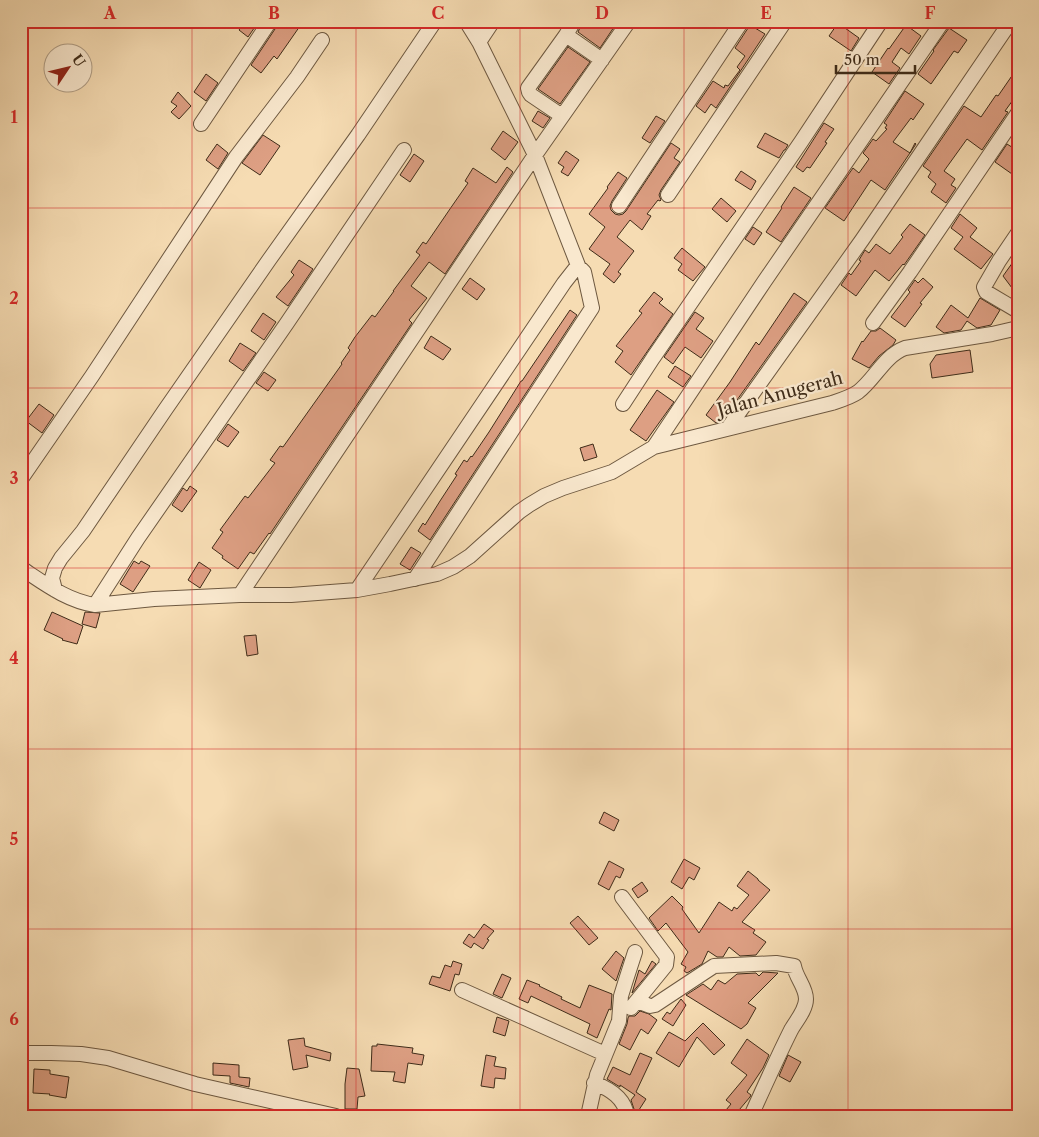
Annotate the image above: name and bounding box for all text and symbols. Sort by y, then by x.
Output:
text: A [103,3,117,23]
text: B [268,3,280,23]
text: C [432,3,444,23]
text: D [595,3,609,23]
text: E [760,3,772,23]
text: F [925,3,936,23]
north arrow [42,42,92,92]
scale bar [836,42,915,74]
text: 50 m [844,50,880,69]
text: U [68,51,90,71]
text: 1 [10,107,18,127]
text: 2 [9,288,19,308]
street label: Jalan Anugerah [712,367,845,422]
text: 3 [9,468,19,488]
text: 4 [9,648,19,668]
text: 5 [10,829,19,849]
text: 6 [9,1009,19,1029]

